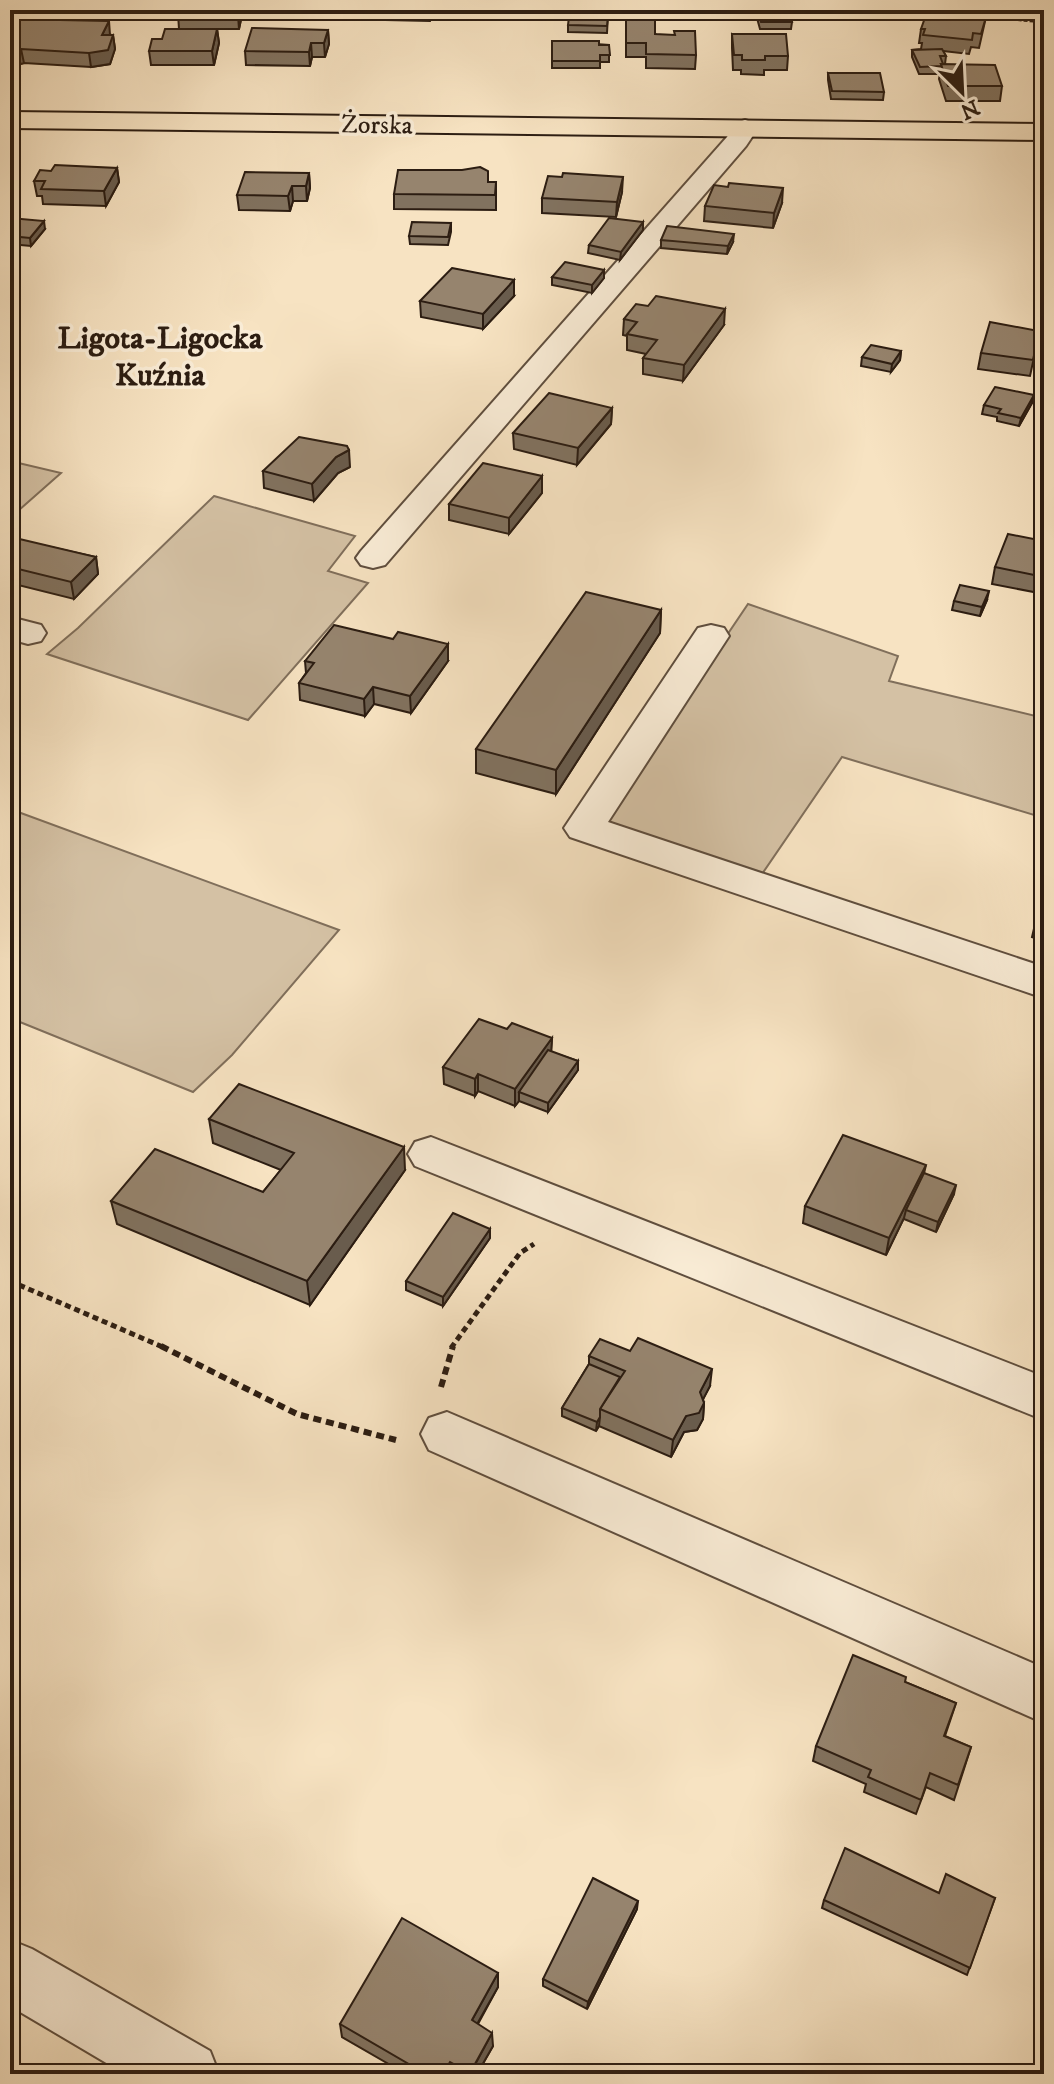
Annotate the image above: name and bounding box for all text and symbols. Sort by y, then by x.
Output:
north arrow [922,52,1002,132]
text: N [956,93,983,125]
street label: Żorska [341,108,413,143]
district label: Ligota-Ligocka Kuźnia [58,319,263,396]

